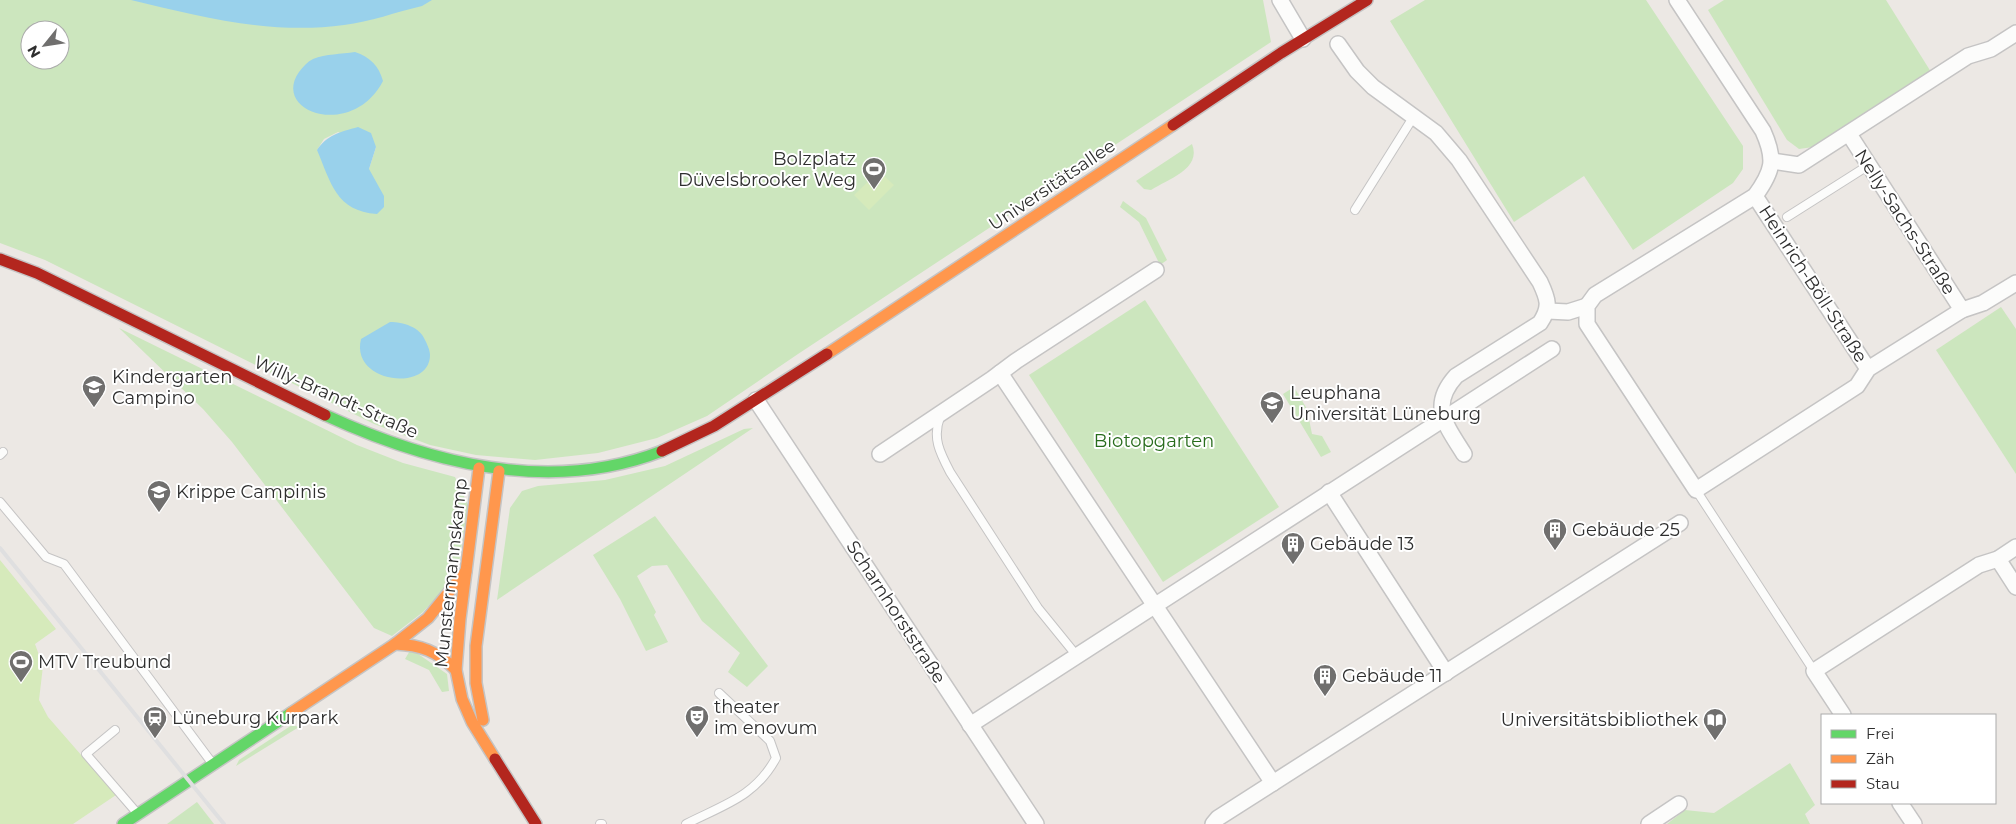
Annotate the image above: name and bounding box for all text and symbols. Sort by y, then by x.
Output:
north arrow [20,20,70,70]
text: N [23,42,44,61]
street label: Universitätsallee [985,134,1120,235]
street label: Nelly-Sachs-Straße [1850,145,1960,299]
place label: Bolzplatz Düvelsbrooker Weg [678,148,856,191]
sports icon: Bolzplatz Düvelsbrooker Weg [861,156,887,190]
street label: Heinrich-Böll-Straße [1754,201,1872,367]
street label: Willy-Brandt-Straße [250,351,422,443]
place label: Kindergarten Campino [112,366,232,409]
school or university icon: Kindergarten Campino [81,374,107,408]
place label: Leuphana Universität Lüneburg [1290,382,1481,425]
school or university icon: Leuphana Universität Lüneburg [1259,390,1285,424]
park label: Biotopgarten [1094,430,1214,452]
street label: Munstermannskamp [430,477,472,669]
school or university icon: Krippe Campinis [146,479,172,513]
place label: Krippe Campinis [176,481,326,503]
building icon: Gebäude 25 [1542,517,1568,551]
place label: Gebäude 25 [1572,519,1680,541]
building icon: Gebäude 13 [1280,531,1306,565]
place label: Gebäude 13 [1310,533,1414,555]
street label: Scharnhorststraße [842,536,950,688]
sports icon: MTV Treubund [8,649,34,683]
place label: MTV Treubund [38,651,171,673]
building icon: Gebäude 11 [1312,663,1338,697]
place label: Gebäude 11 [1342,665,1442,687]
place label: theater im enovum [714,696,818,739]
theatre icon: theater im enovum [684,704,710,738]
station icon: Lüneburg Kurpark [142,705,168,739]
place label: Lüneburg Kurpark [172,707,338,729]
library icon: Universitätsbibliothek [1702,707,1728,741]
place label: Universitätsbibliothek [1501,709,1698,731]
legend [1821,714,1996,804]
text: Frei [1866,724,1894,743]
text: Zäh [1866,749,1895,768]
text: Stau [1866,774,1900,793]

